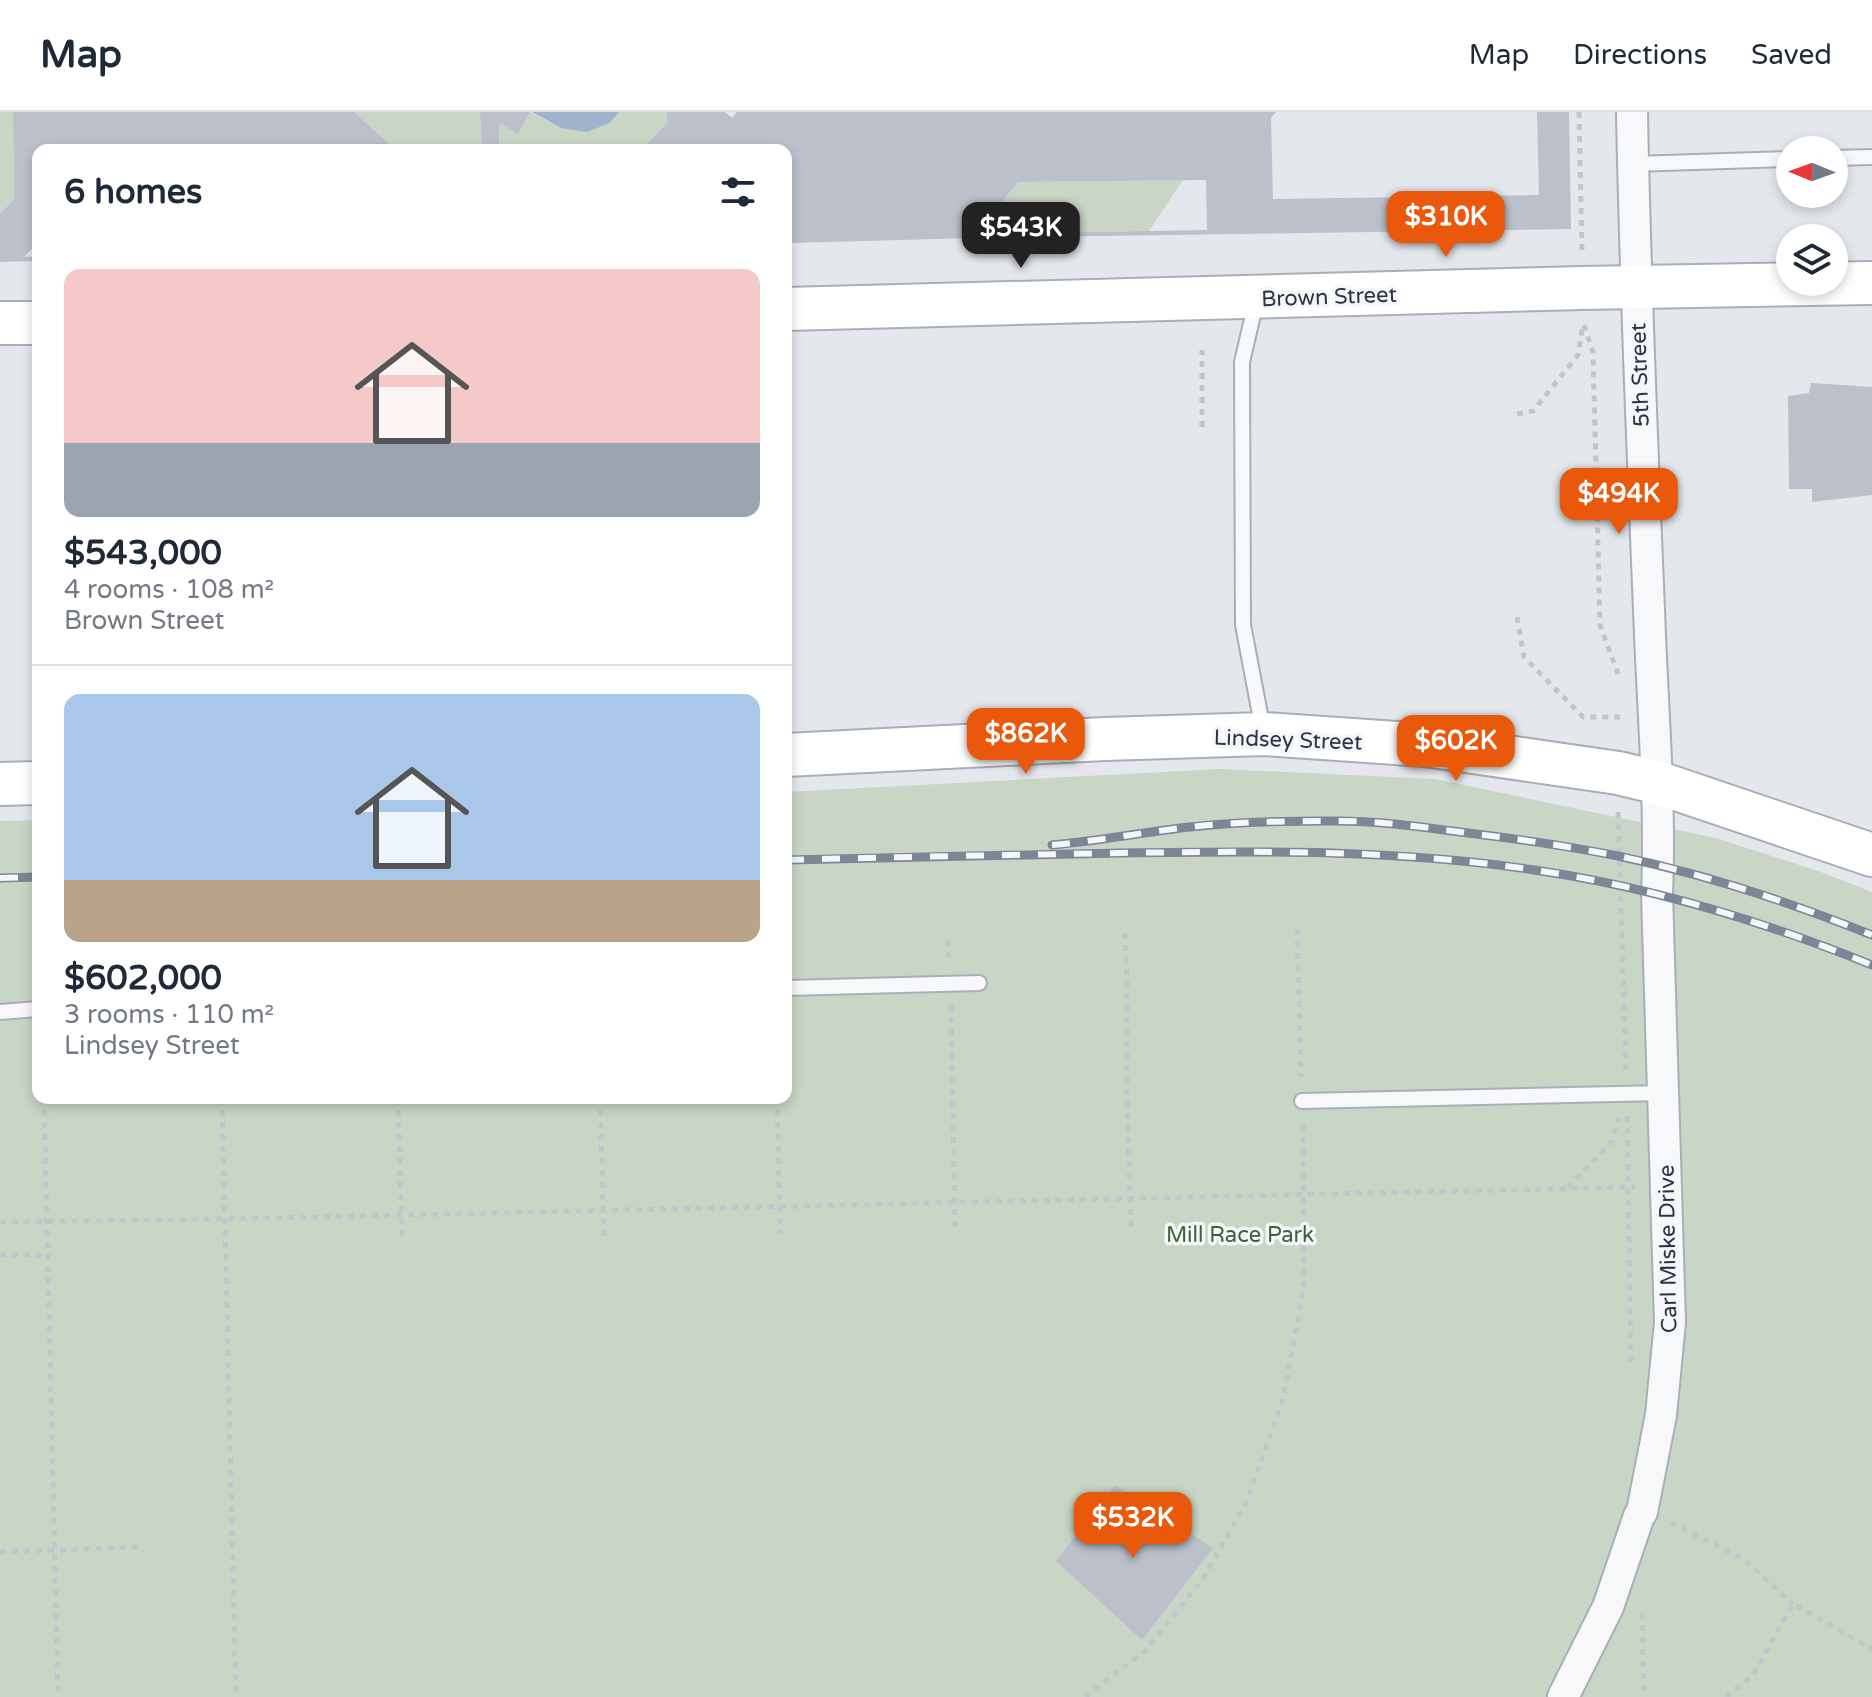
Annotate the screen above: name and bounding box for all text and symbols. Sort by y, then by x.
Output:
text: Map [40,32,122,78]
text: Map [1469,38,1529,72]
text: Directions [1573,38,1707,72]
text: Saved [1751,38,1832,72]
north arrow [1776,136,1848,208]
map controls [1776,136,1848,296]
icon: filters [716,170,760,214]
text: 6 homes [64,172,202,213]
pin: $310K [1390,191,1502,259]
text: $310K [1405,201,1487,232]
pin: $543K [965,202,1077,270]
text: $543K [980,212,1062,243]
button: layers [1776,224,1848,296]
street label: Brown Street [1261,282,1397,312]
icon: home [340,321,484,465]
street label: 5th Street [1625,322,1655,427]
pin: $494K [1563,468,1675,536]
text: $494K [1578,478,1660,509]
text: $543,000 [64,533,222,574]
text: 4 rooms · 108 m² [64,574,274,605]
text: Brown Street [64,605,225,636]
pin: $862K [970,708,1082,776]
pin: $602K [1400,715,1512,783]
text: $862K [985,718,1067,749]
street label: Lindsey Street [1213,724,1363,756]
text: $602K [1415,725,1497,756]
icon: home [340,746,484,890]
text: $602,000 [64,958,222,999]
text: 3 rooms · 110 m² [64,999,274,1030]
text: Lindsey Street [64,1030,240,1061]
street label: Carl Miske Drive [1654,1165,1682,1333]
park label: Mill Race Park [1166,1222,1314,1248]
pin: $532K [1077,1492,1189,1560]
text: $532K [1092,1502,1174,1533]

